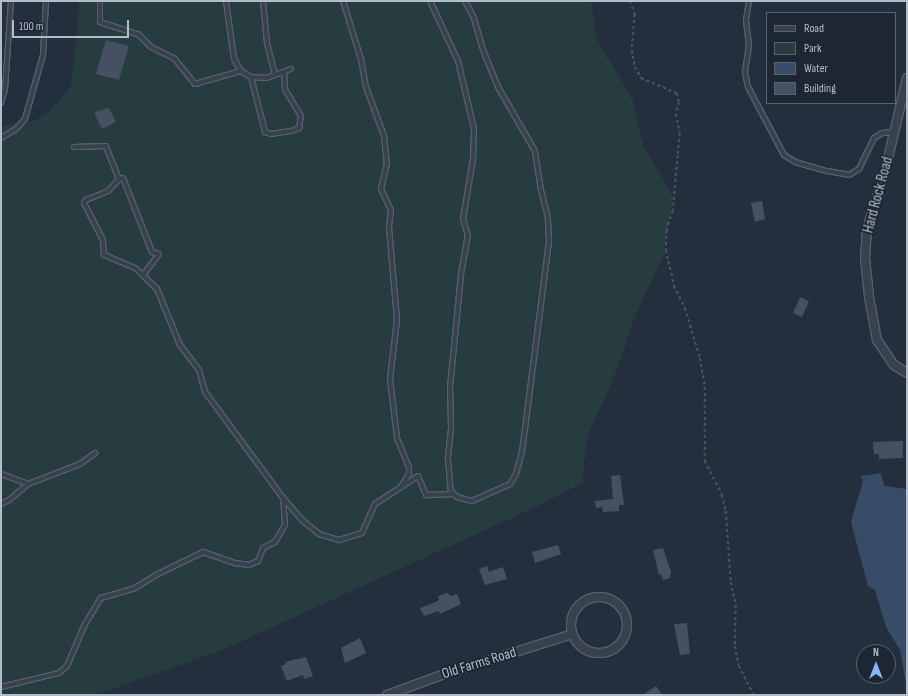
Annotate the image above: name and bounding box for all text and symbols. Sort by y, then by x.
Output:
scale bar [14,12,131,38]
legend [766,12,896,104]
text: 100 m [19,19,44,34]
text: Road [804,21,824,36]
text: Park [804,41,822,56]
text: Water [804,61,828,76]
text: Building [804,81,836,96]
street label: Hard Rock Road [859,155,897,235]
street label: Old Farms Road [440,643,518,683]
north arrow [856,644,896,684]
text: N [873,646,879,659]

